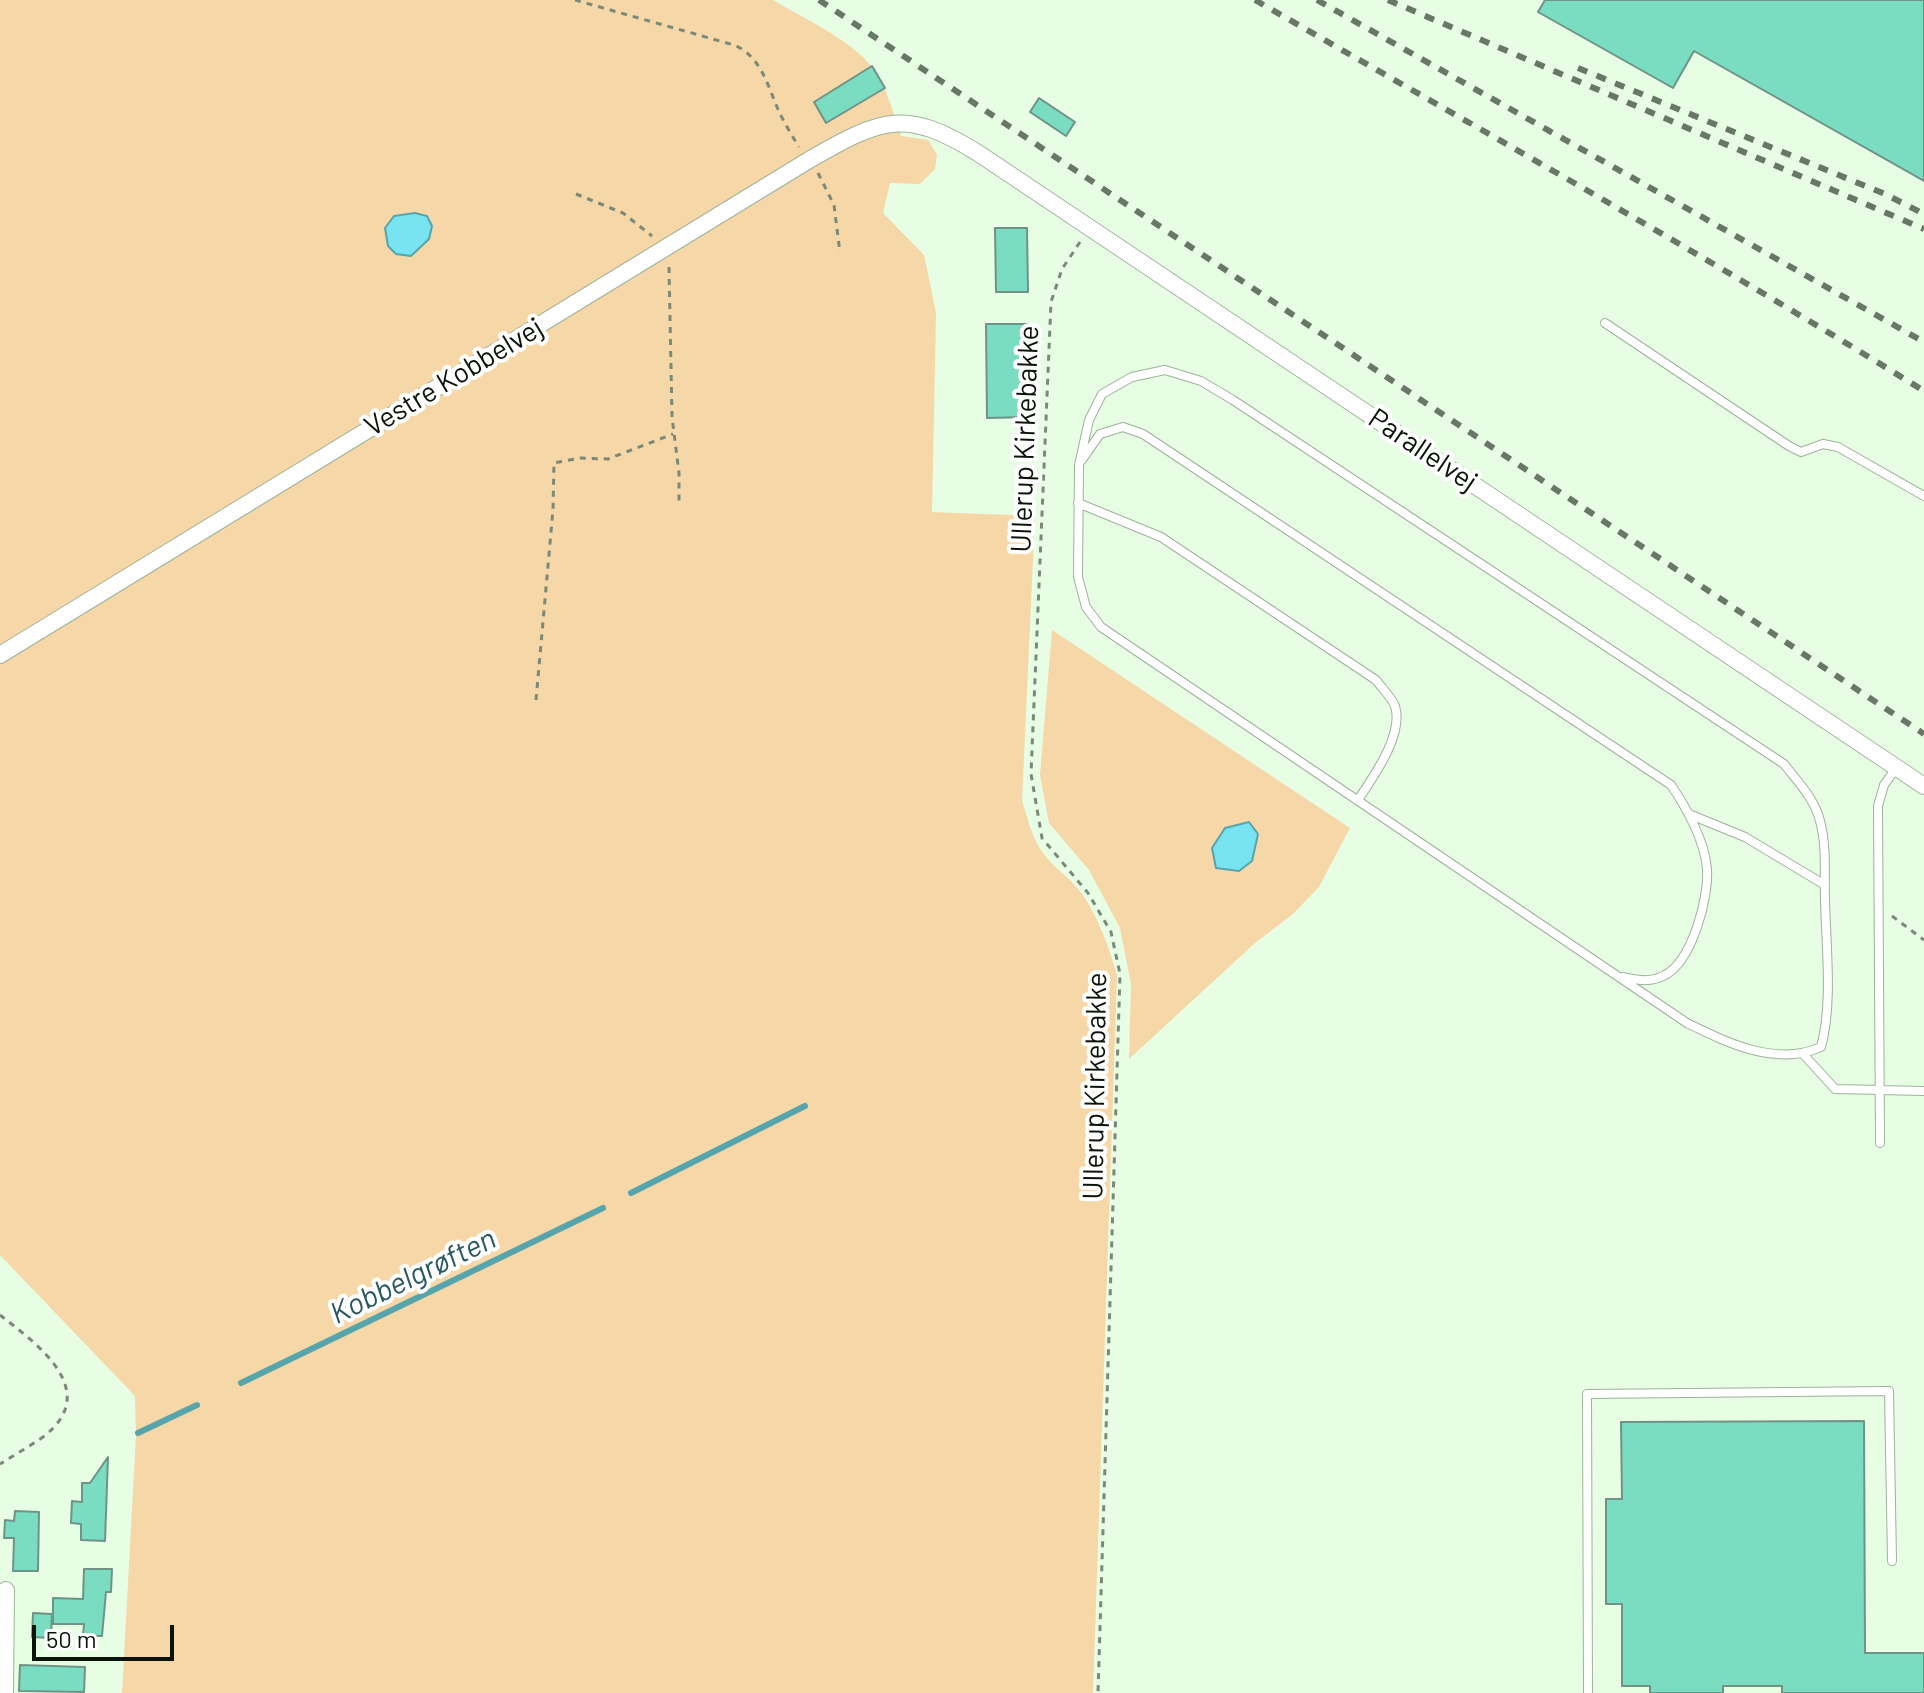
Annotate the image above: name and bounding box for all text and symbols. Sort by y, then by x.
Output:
street label: Vestre Kobbelvej [359,311,549,443]
street label: Ullerup Kirkebakke [1004,325,1046,553]
street label: Parallelvej [1362,401,1484,499]
street label: Ullerup Kirkebakke [1076,972,1114,1200]
water label: Kobbelgrøften [324,1220,502,1332]
scale bar [36,1609,178,1659]
text: 50 m [46,1624,97,1653]

